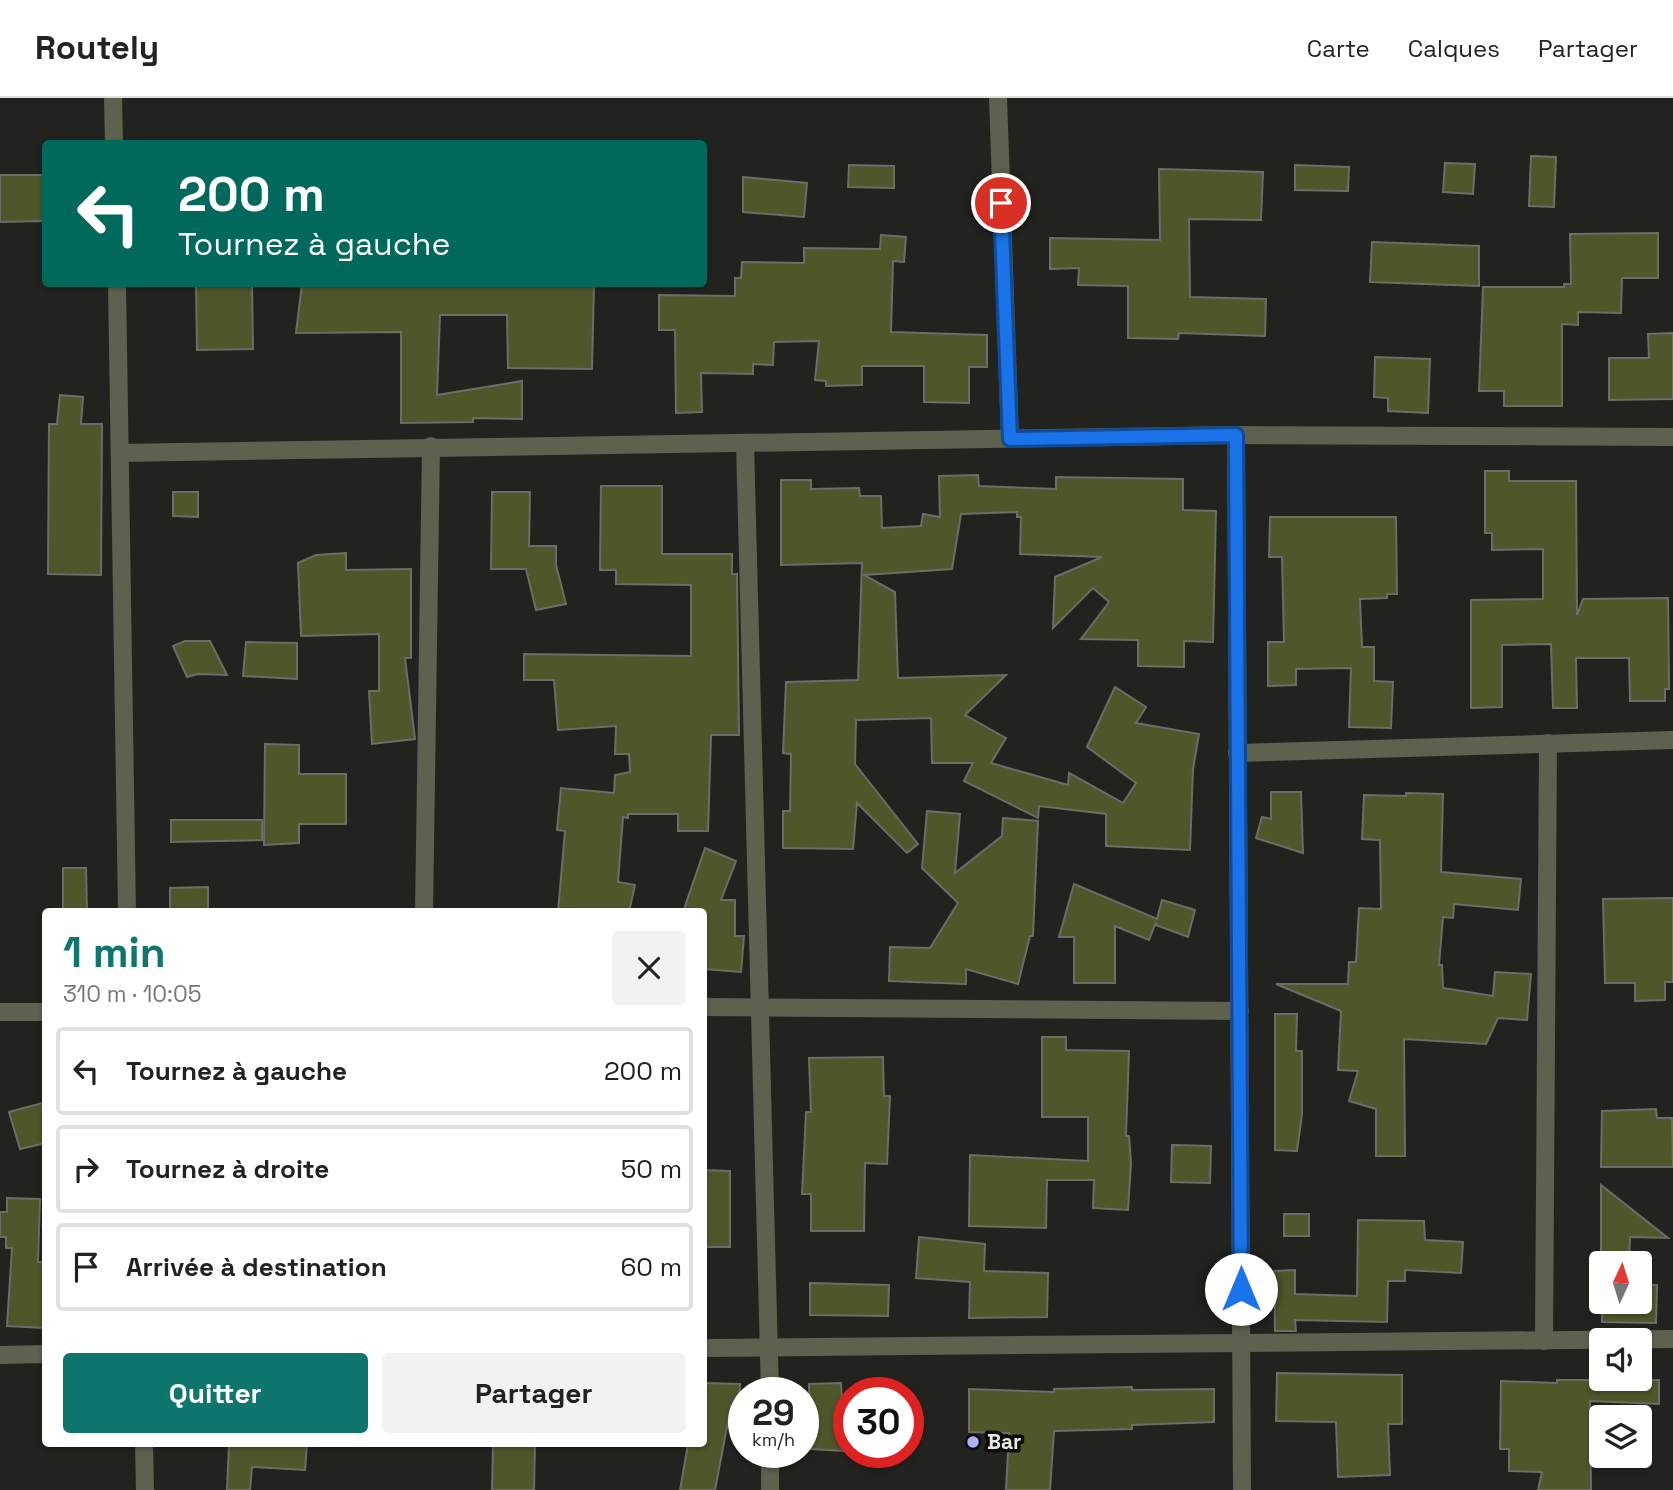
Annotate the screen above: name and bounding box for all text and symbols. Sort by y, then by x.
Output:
text: Routely [35,27,159,69]
text: Carte [1307,33,1370,64]
text: Calques [1408,33,1500,64]
text: Partager [1538,33,1638,64]
text: 200 m [178,163,325,225]
icon: left [63,168,154,259]
pin [971,173,1031,233]
icon: arrive [982,184,1020,222]
text: Tournez à gauche [178,224,450,264]
text: 1 min [63,926,166,979]
button: close [612,931,686,1005]
text: 310 m · 10:05 [63,979,201,1009]
icon: left [67,1052,105,1090]
text: Tournez à gauche [126,1054,347,1088]
text: 200 m [604,1054,682,1088]
icon: right [67,1150,105,1188]
text: Tournez à droite [126,1152,329,1186]
text: 50 m [621,1152,682,1186]
icon: arrive [67,1248,105,1286]
text: Arrivée à destination [126,1250,387,1284]
text: 60 m [620,1250,682,1284]
north arrow [1589,1251,1652,1314]
map controls [1589,1251,1652,1468]
position arrow [1204,1252,1278,1326]
button: sound [1589,1328,1652,1391]
button: Quitter [63,1353,368,1433]
button: Partager [382,1353,686,1433]
speed limit sign: 30 [833,1377,924,1468]
text: 29 [752,1391,795,1435]
button: layers [1589,1405,1652,1468]
text: km/h [752,1428,795,1451]
place label: Bar [987,1428,1021,1455]
marker: Bar [965,1434,981,1450]

